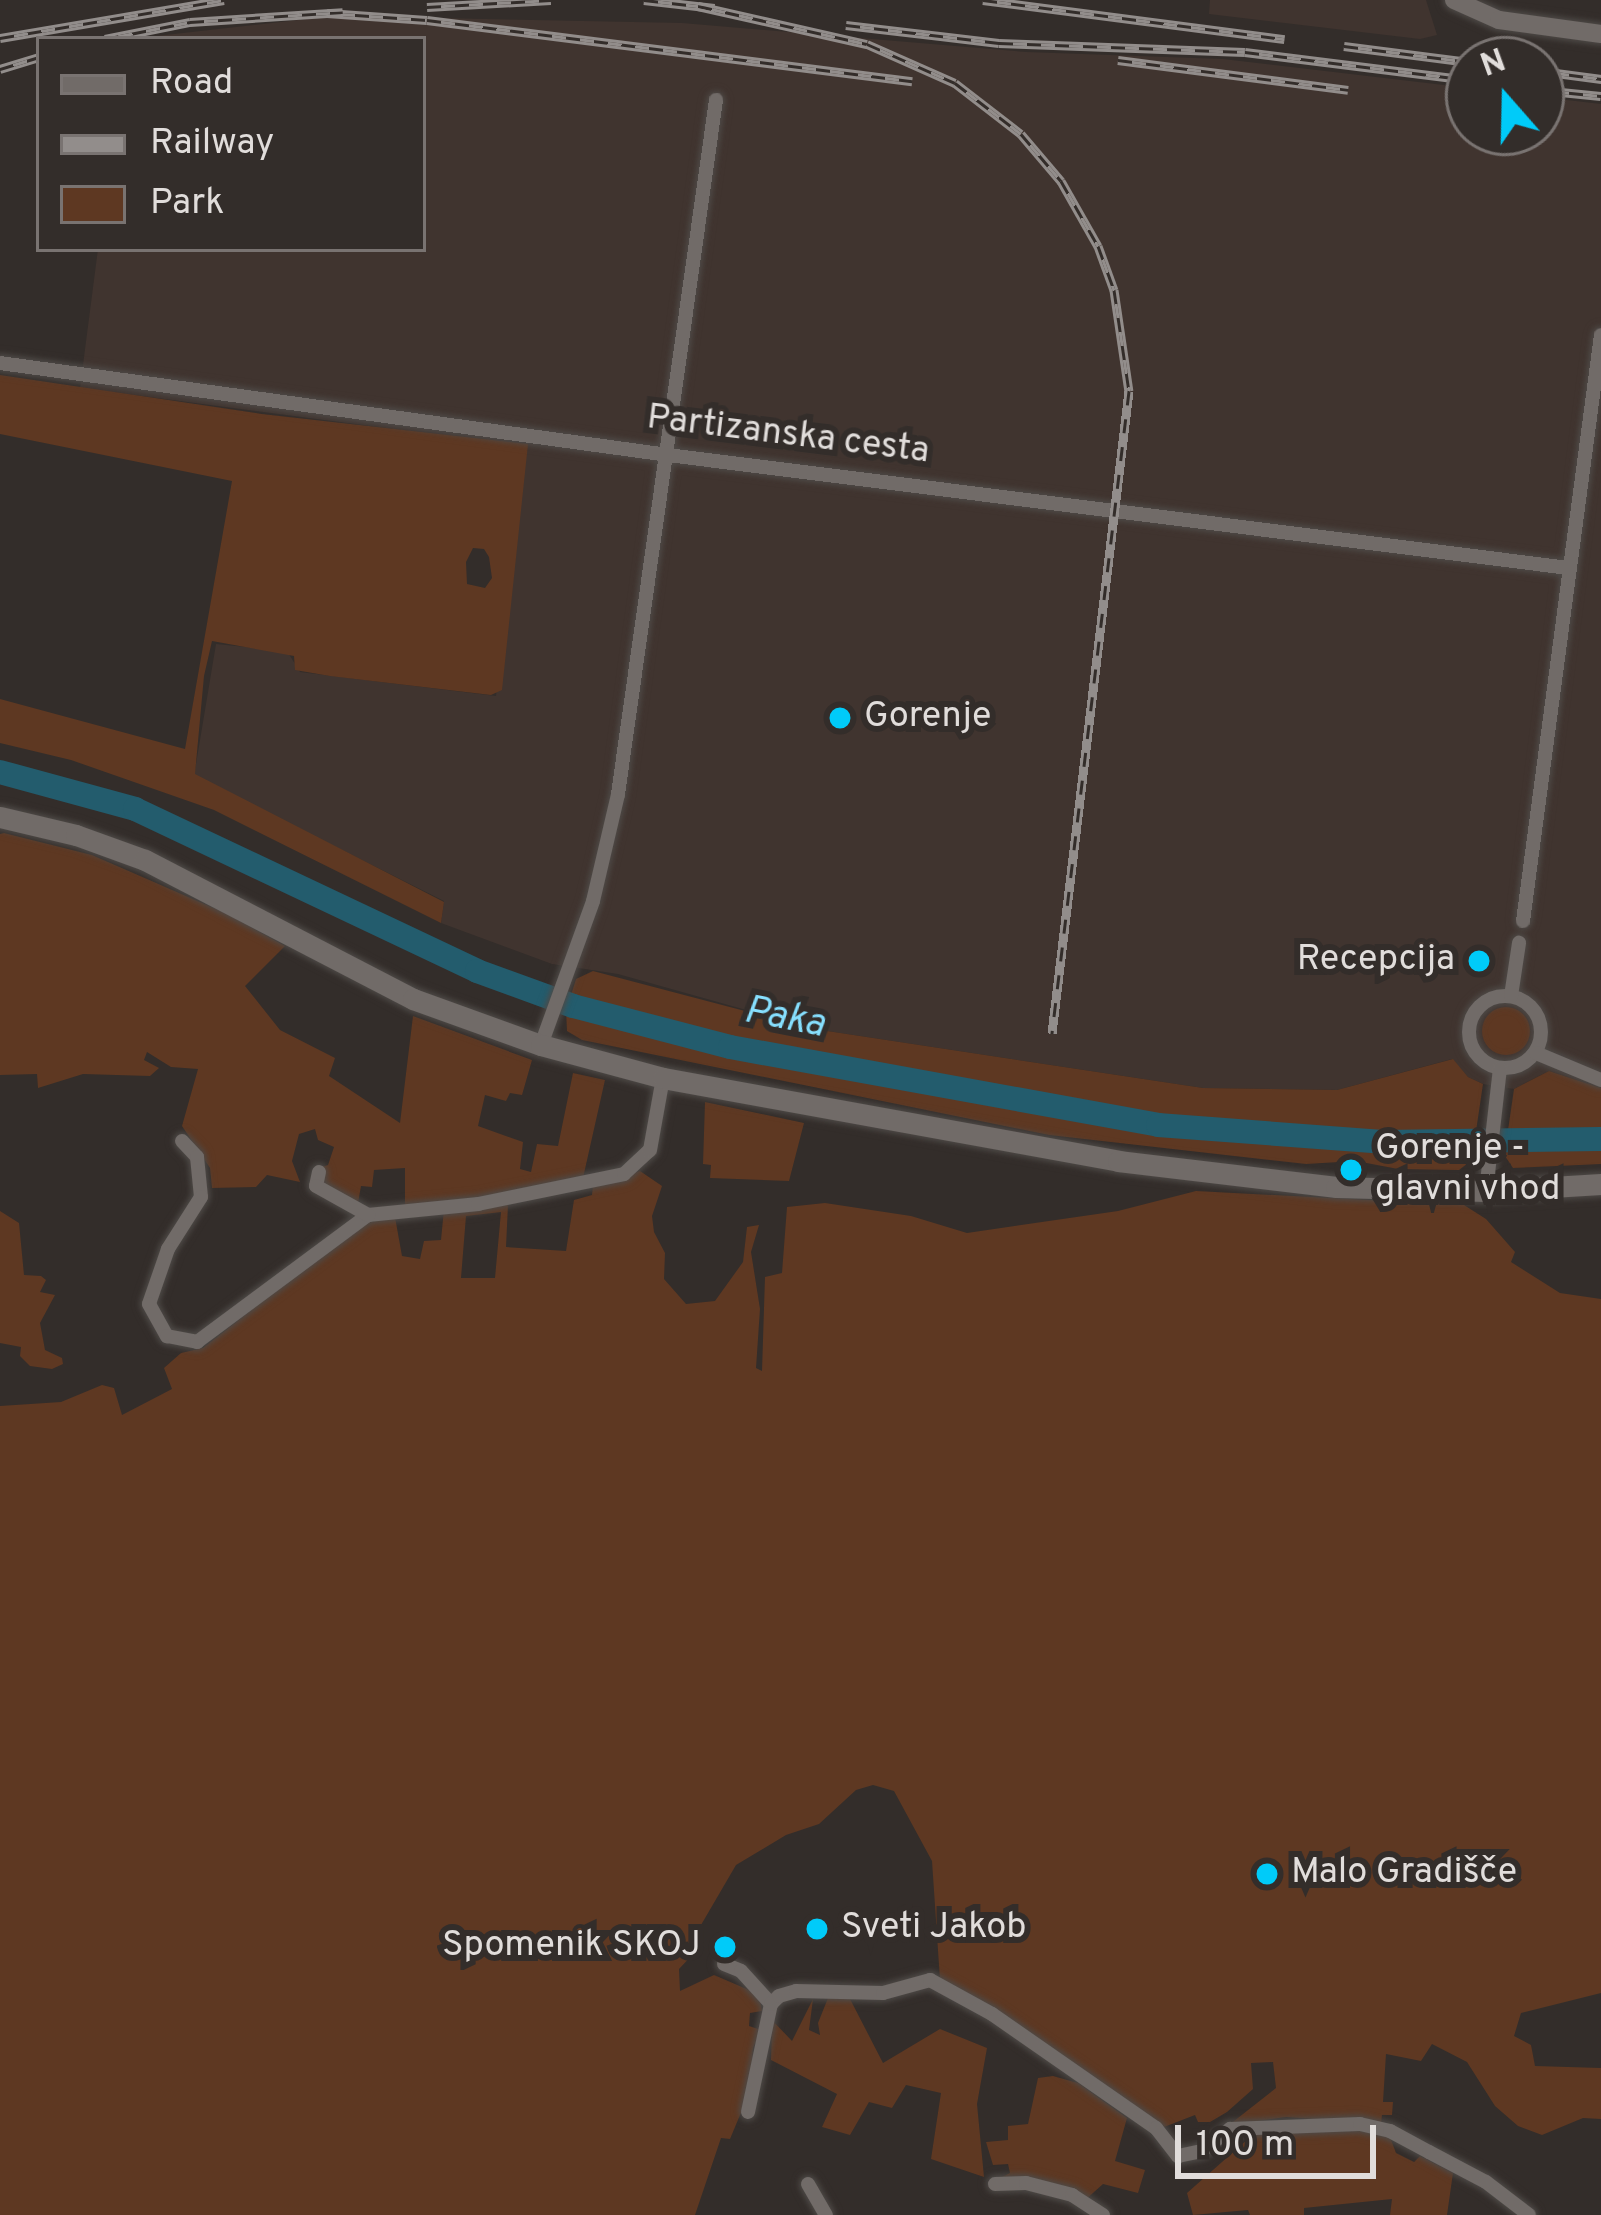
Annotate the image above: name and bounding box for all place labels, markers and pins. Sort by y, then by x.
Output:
place label: Gorenje [864,696,991,740]
marker: Gorenje [827,705,853,731]
place label: Recepcija [1297,939,1455,983]
marker: Recepcija [1466,948,1492,974]
place label: Gorenje - glavni vhod [1375,1127,1560,1212]
marker: Gorenje - glavni vhod [1338,1157,1364,1183]
place label: Malo Gradišče [1291,1852,1517,1896]
marker: Malo Gradišče [1254,1861,1280,1887]
place label: Sveti Jakob [841,1907,1027,1951]
marker: Sveti Jakob [804,1916,830,1942]
place label: Spomenik SKOJ [442,1925,701,1969]
marker: Spomenik SKOJ [712,1934,738,1960]

